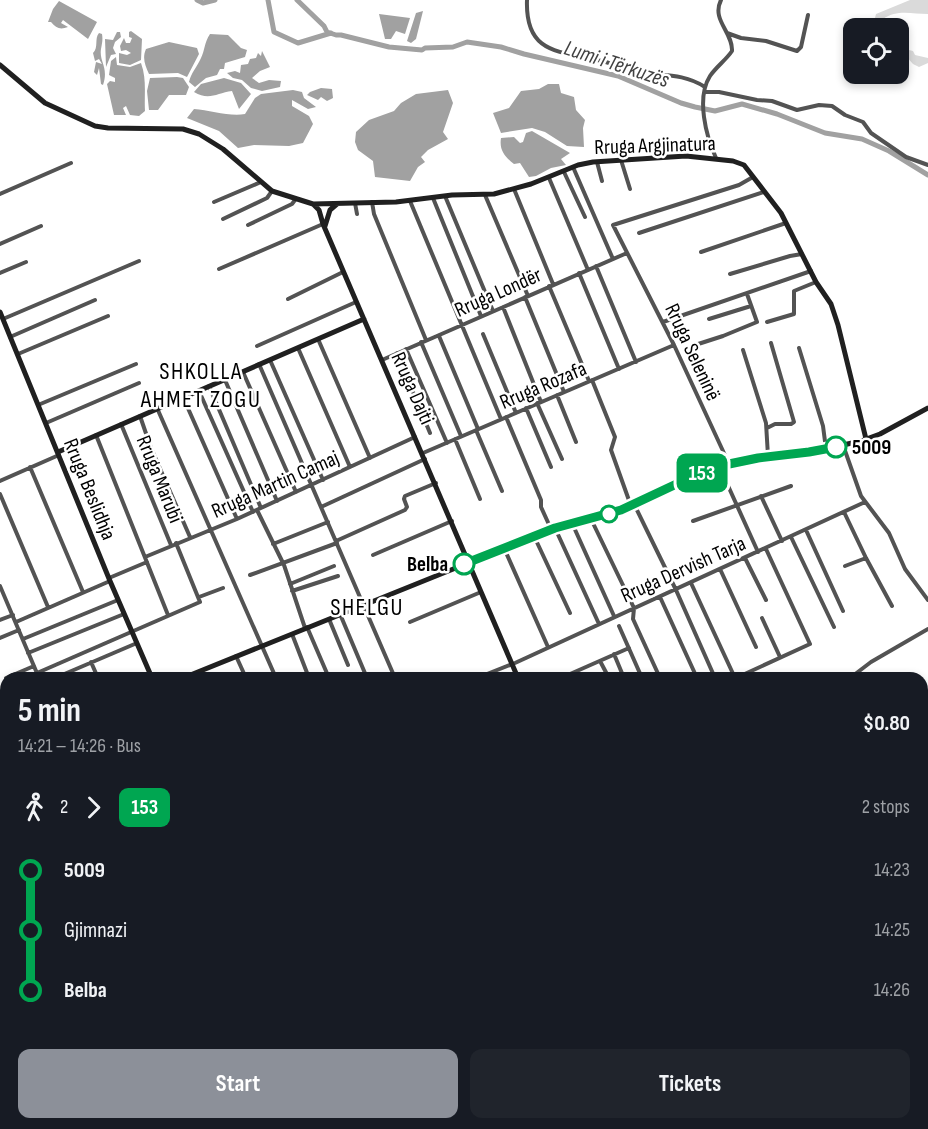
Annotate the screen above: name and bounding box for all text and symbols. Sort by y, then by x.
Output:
map controls [843,18,909,84]
button: locate [843,18,909,84]
water label: Lumi i Tërkuzës [561,35,673,94]
street label: Rruga Argjinatura [594,131,716,160]
street label: Rruga Londër [451,262,546,323]
street label: Rruga Seleninë [659,300,726,405]
street label: Rruga Dajti [386,348,439,428]
street label: Rruga Rozafa [496,356,590,415]
district label: SHKOLLA AHMET ZOGU [140,357,261,414]
street label: Rruga Marubi [131,432,188,527]
street label: Rruga Beslidhja [58,435,121,544]
place label: 5009 [852,435,891,460]
marker: 5009 [825,436,847,458]
street label: Rruga Martin Camaj [208,445,343,524]
line badge: 153 [668,454,736,492]
text: 153 [689,461,715,486]
unlabelled marker [600,505,618,523]
street label: Rruga Dervish Tarja [617,531,750,608]
place label: Belba [407,552,448,577]
marker: Belba [453,553,475,575]
district label: SHELGU [330,593,404,622]
text: 5 min [18,691,81,731]
text: $0.80 [863,710,910,737]
text: 14:21 – 14:26 · Bus [18,734,141,758]
icon: walk [18,791,51,824]
icon: forward [77,791,110,824]
text: 2 [60,795,68,819]
text: 153 [131,795,158,820]
text: 2 stops [862,795,910,819]
text: 5009 [64,857,105,884]
text: 14:23 [874,858,910,882]
text: Gjimnazi [64,917,127,944]
text: 14:25 [875,918,910,942]
text: Belba [64,977,107,1004]
text: 14:26 [874,978,910,1002]
button: Start [18,1049,458,1118]
button: Tickets [470,1049,910,1118]

